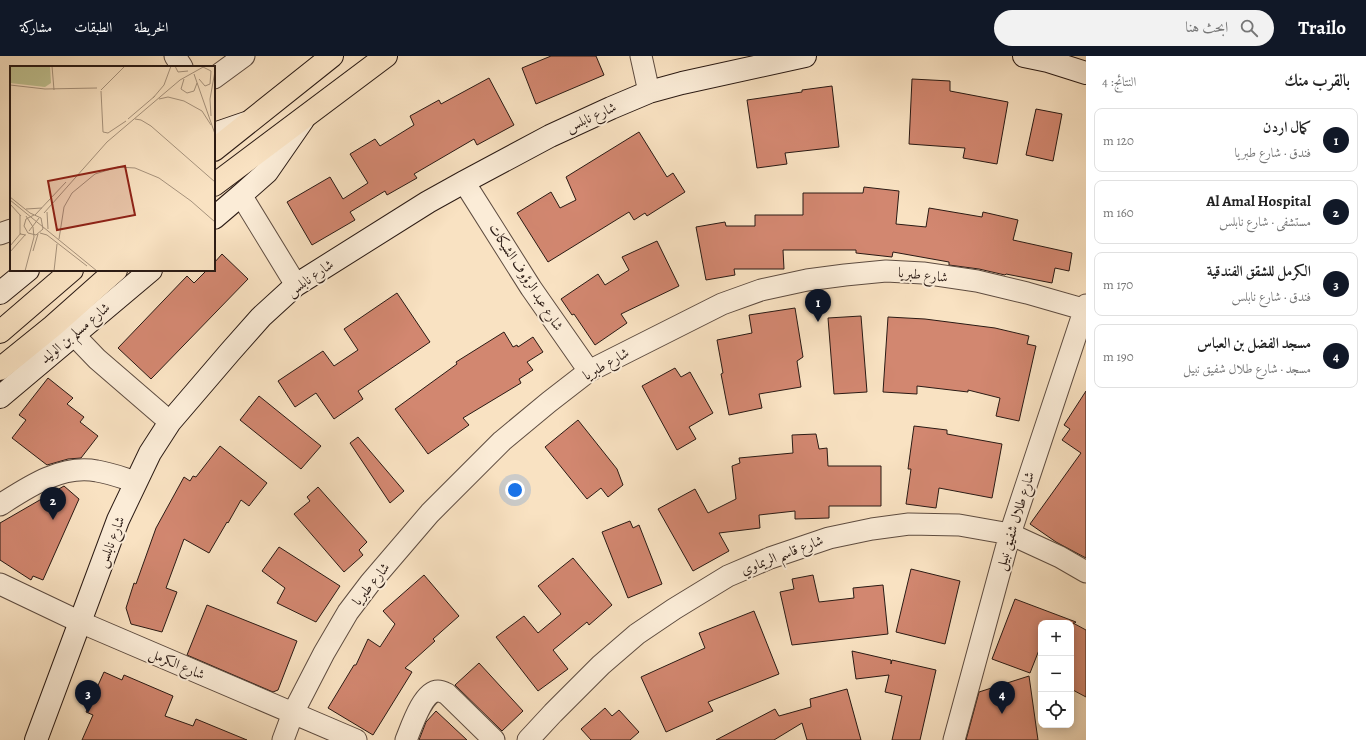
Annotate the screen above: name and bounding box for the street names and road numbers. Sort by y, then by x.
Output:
street label: شارع نابلس [563,97,620,138]
street label: شارع عبد الرؤوف الشيكات [483,220,568,335]
street label: شارع نابلس [283,255,339,303]
street label: شارع طبريا [897,263,949,289]
street label: شارع مسلم بن الوليد [36,298,117,372]
street label: شارع طبريا [579,343,634,387]
street label: شارع طلال شفيق نبيل [991,469,1041,573]
street label: شارع نابلس [93,514,131,571]
street label: شارع قاسم الريماوي [738,531,827,583]
street label: شارع طبريا [348,558,396,611]
street label: شارع الكرمل [145,644,208,686]

